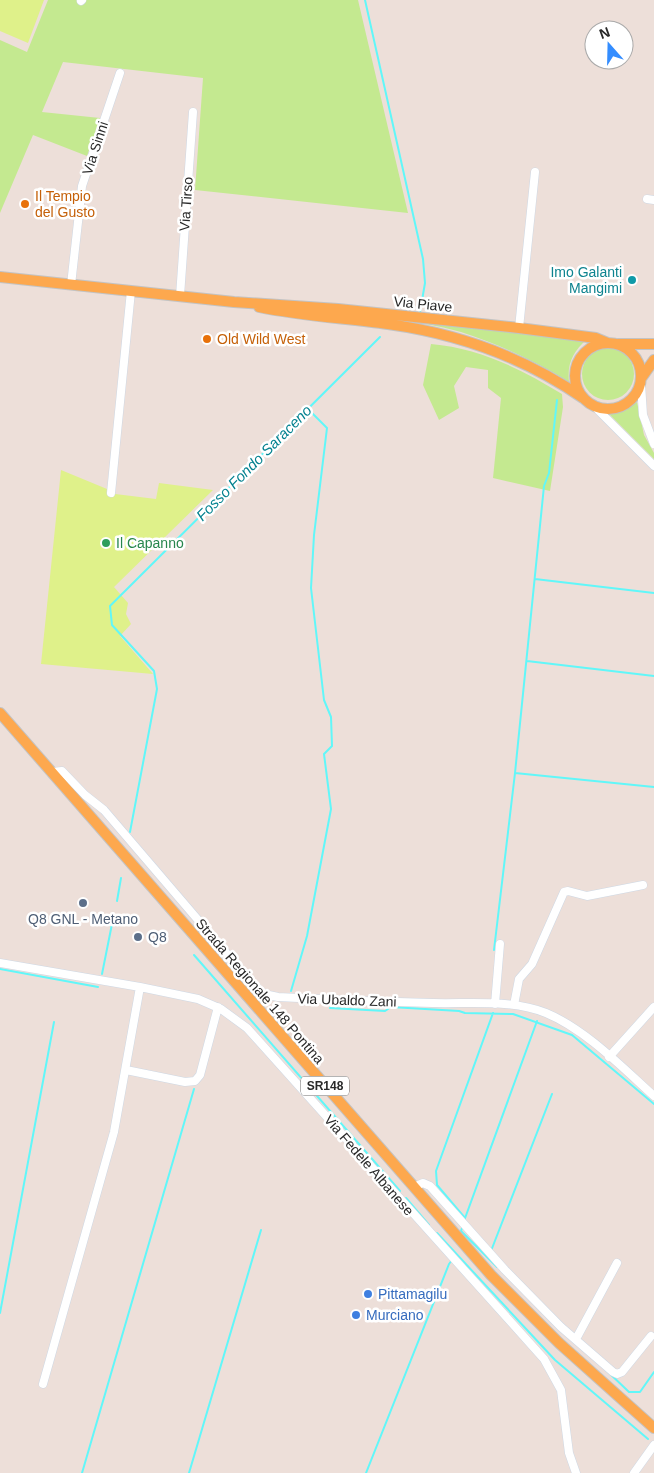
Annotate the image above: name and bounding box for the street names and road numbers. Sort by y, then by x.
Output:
street label: Via Sinni [79,119,111,177]
street label: Via Tirso [176,176,196,232]
street label: Via Piave [393,293,453,315]
street label: Strada Regionale 148 Pontina [193,915,327,1067]
street label: Via Ubaldo Zani [297,990,397,1010]
road number: SR148 [301,1076,349,1096]
street label: Via Fedele Albanese [321,1111,417,1219]

